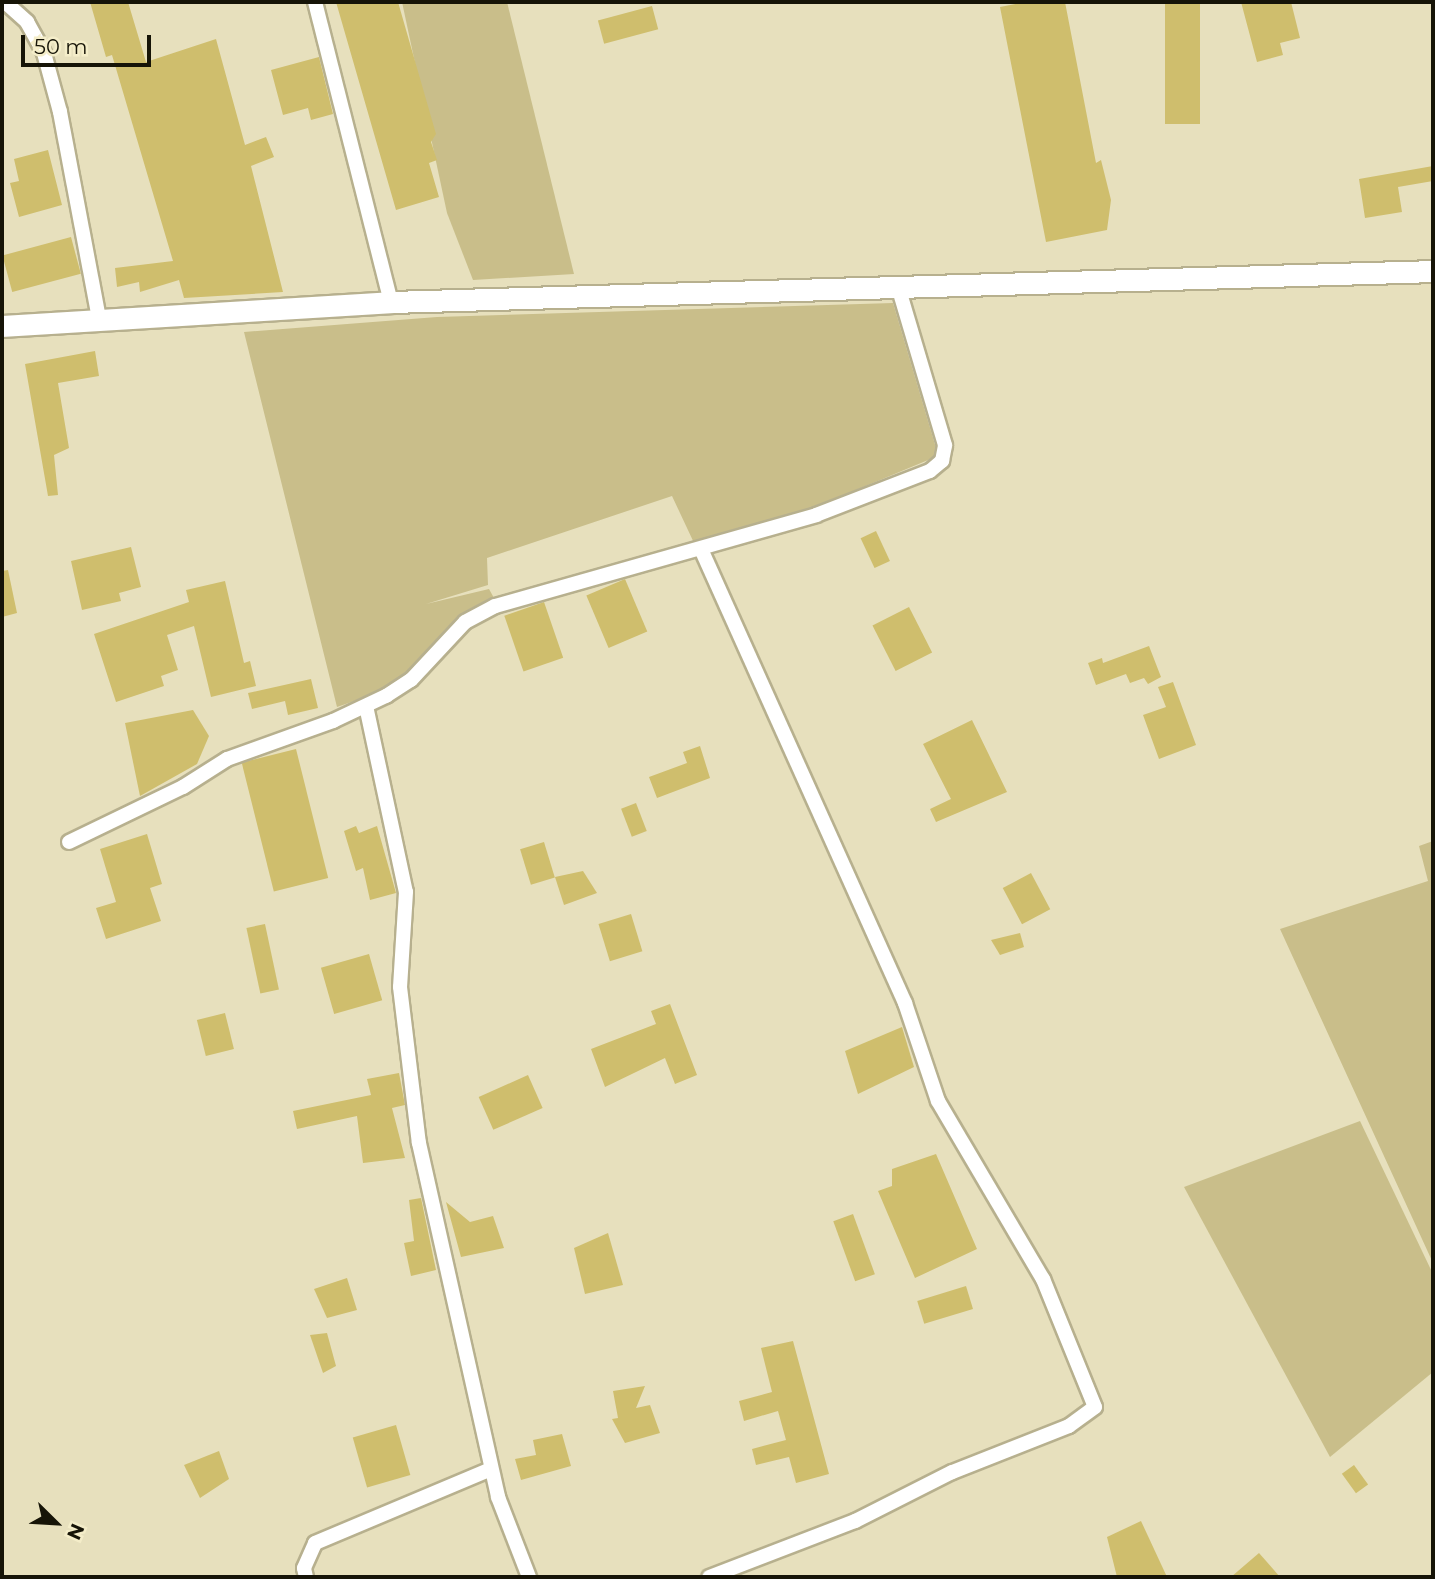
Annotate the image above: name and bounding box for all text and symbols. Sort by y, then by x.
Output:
scale bar [24,21,154,65]
text: 50 m [34,34,88,59]
north arrow [21,1488,91,1558]
text: N [62,1520,89,1543]

